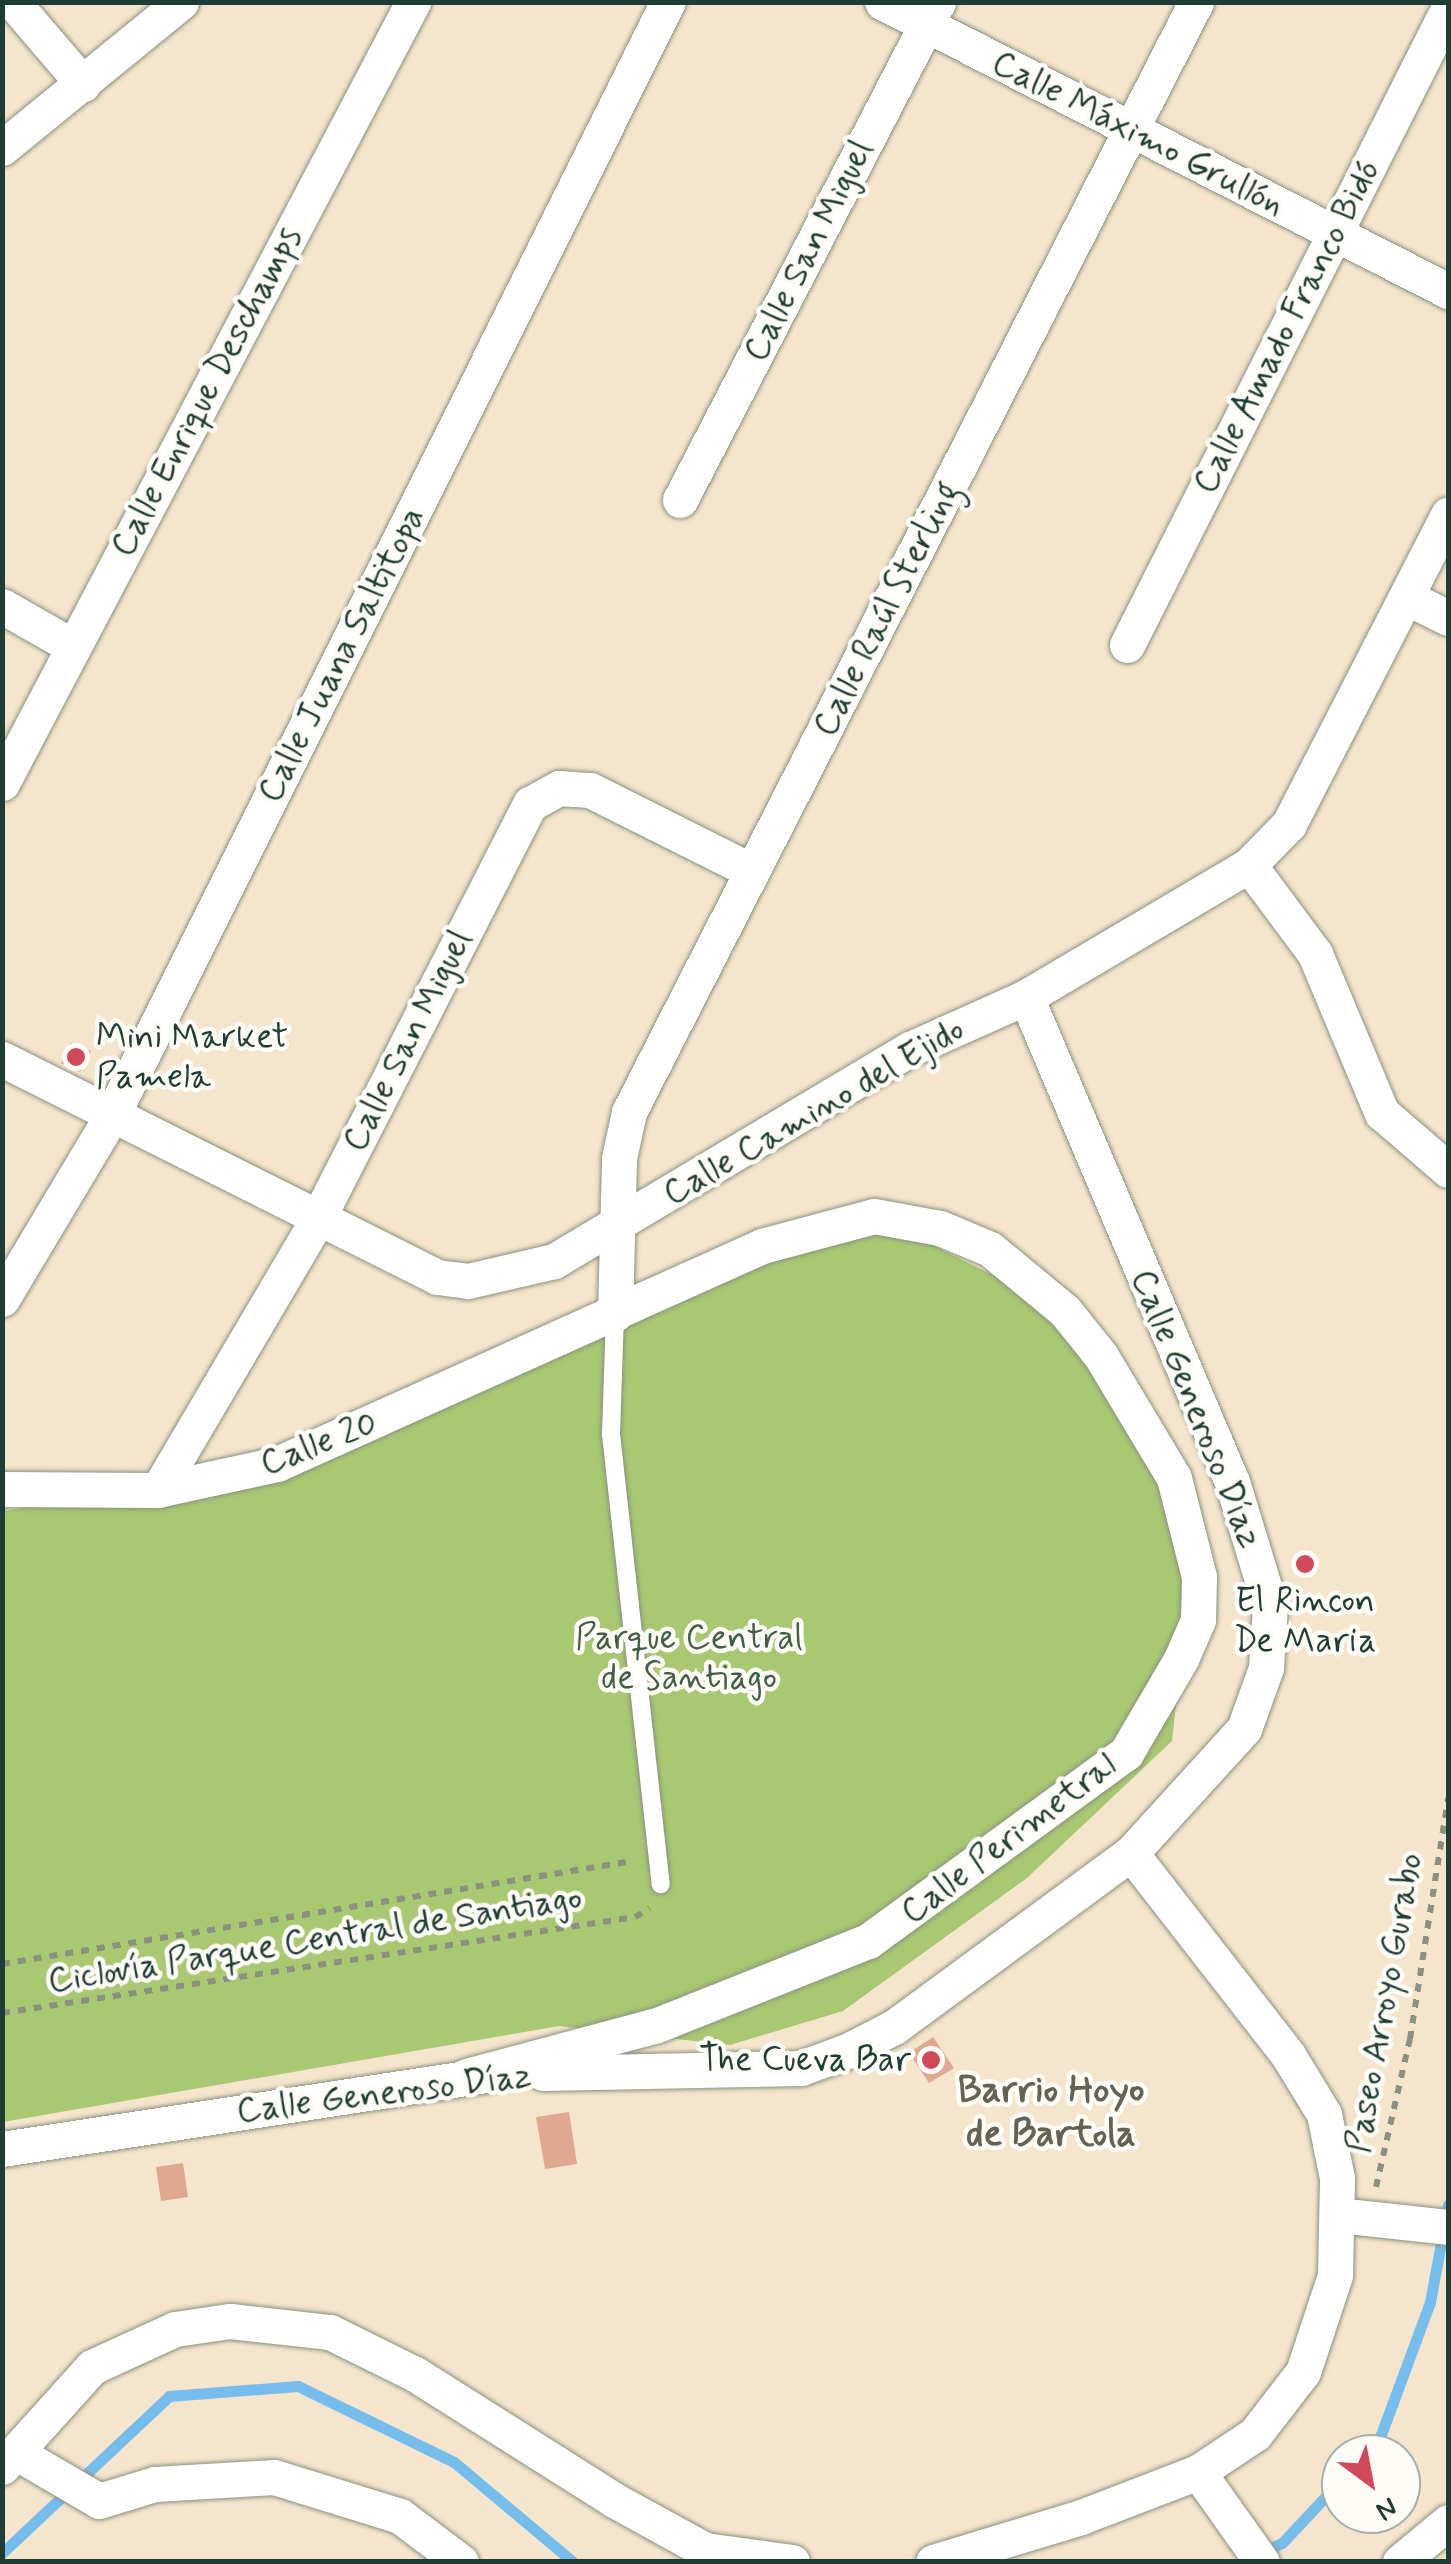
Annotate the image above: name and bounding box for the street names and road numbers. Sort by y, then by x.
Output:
street label: Calle Máximo Grullón [986,43,1290,225]
street label: Calle San Miguel [735,134,883,368]
street label: Calle Amado Franco Bidó [1184,153,1390,501]
street label: Calle Enrique Deschamps [100,216,314,568]
street label: Calle Raúl Sterling [805,476,969,742]
street label: Calle Juana Saltitopa [250,503,434,807]
street label: Calle San Miguel [334,924,482,1158]
street label: Calle Camino del Ejido [656,1009,972,1215]
street label: Calle Generoso Díaz [1121,1263,1271,1555]
street label: Calle 20 [255,1403,383,1485]
street label: Calle Perimetral [894,1745,1124,1933]
street label: Paseo Arroyo Gurabo [1338,1851,1432,2155]
street label: Ciclovía Parque Central de Santiago [51,1878,579,2002]
street label: Calle Generoso Díaz [234,2055,534,2133]

